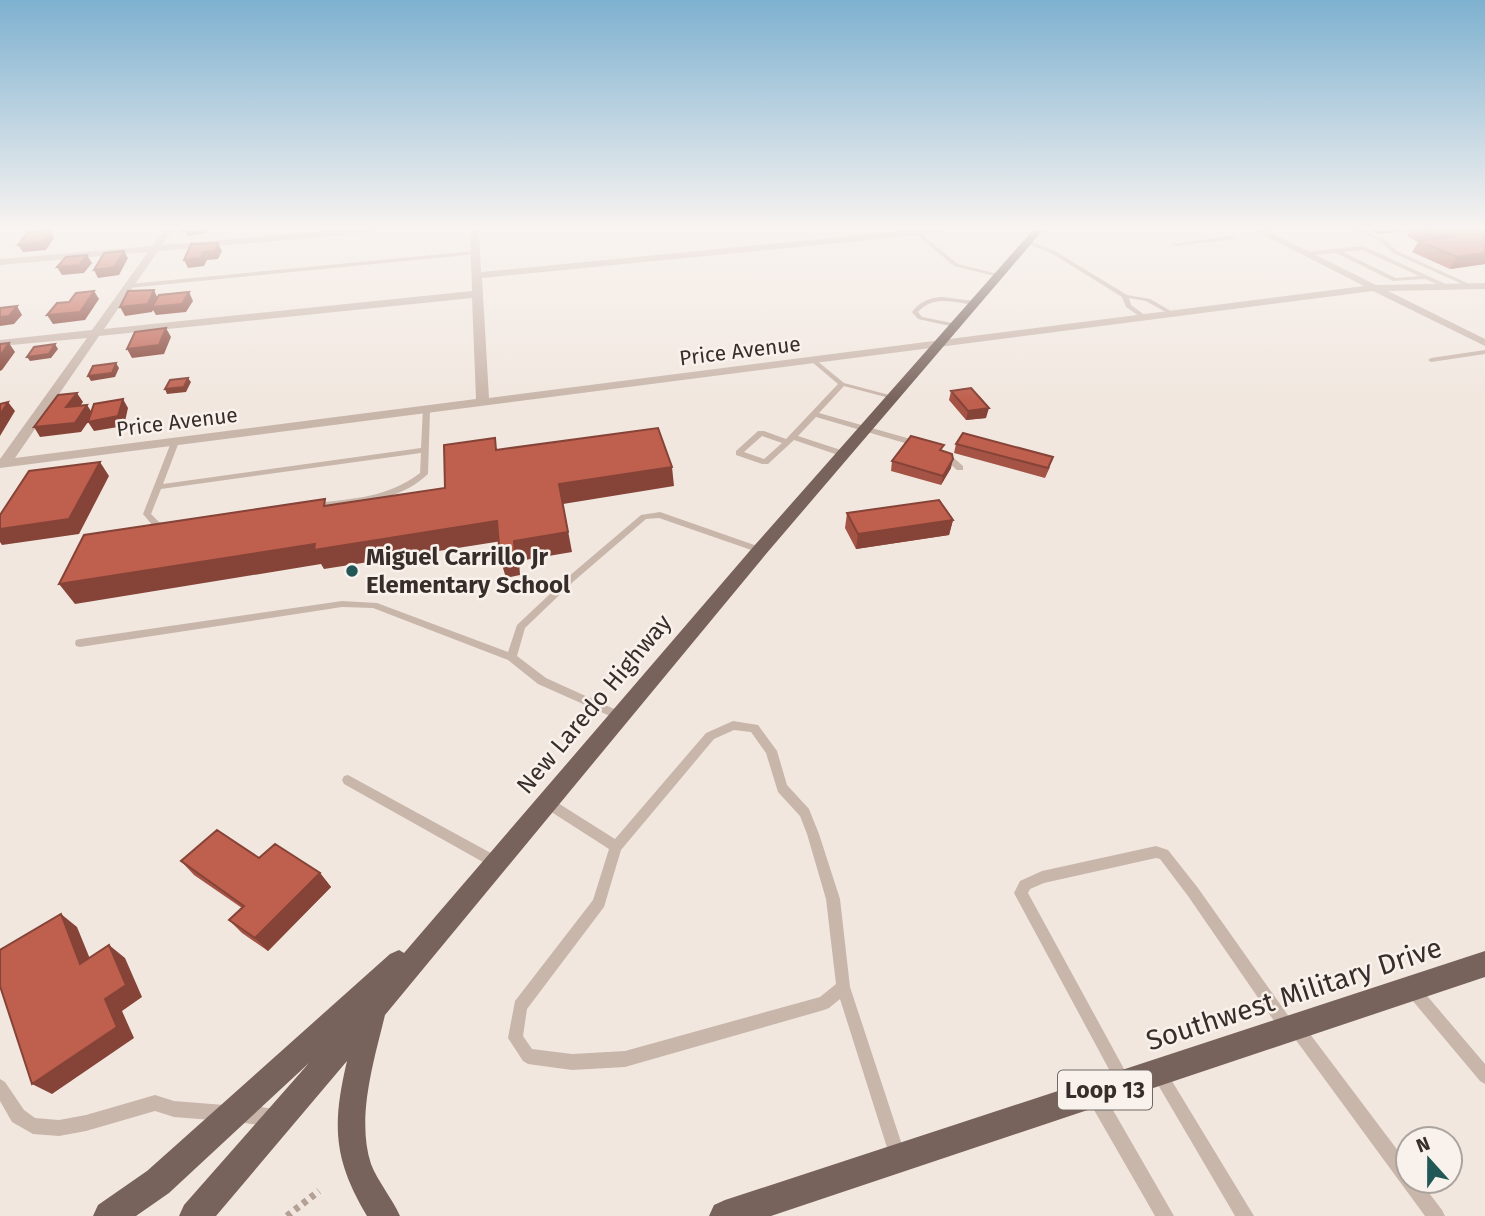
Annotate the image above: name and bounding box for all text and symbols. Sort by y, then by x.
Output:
street label: Price Avenue [678,331,802,371]
street label: Price Avenue [115,402,239,442]
place label: Miguel Carrillo Jr Elementary School [366,543,571,599]
marker: Miguel Carrillo Jr Elementary School [344,563,360,579]
street label: New Laredo Highway [511,609,677,799]
street label: Southwest Military Drive [1142,931,1446,1057]
road number: Loop 13 [1058,1070,1152,1110]
north arrow [1394,1125,1464,1195]
text: N [1413,1132,1433,1158]

